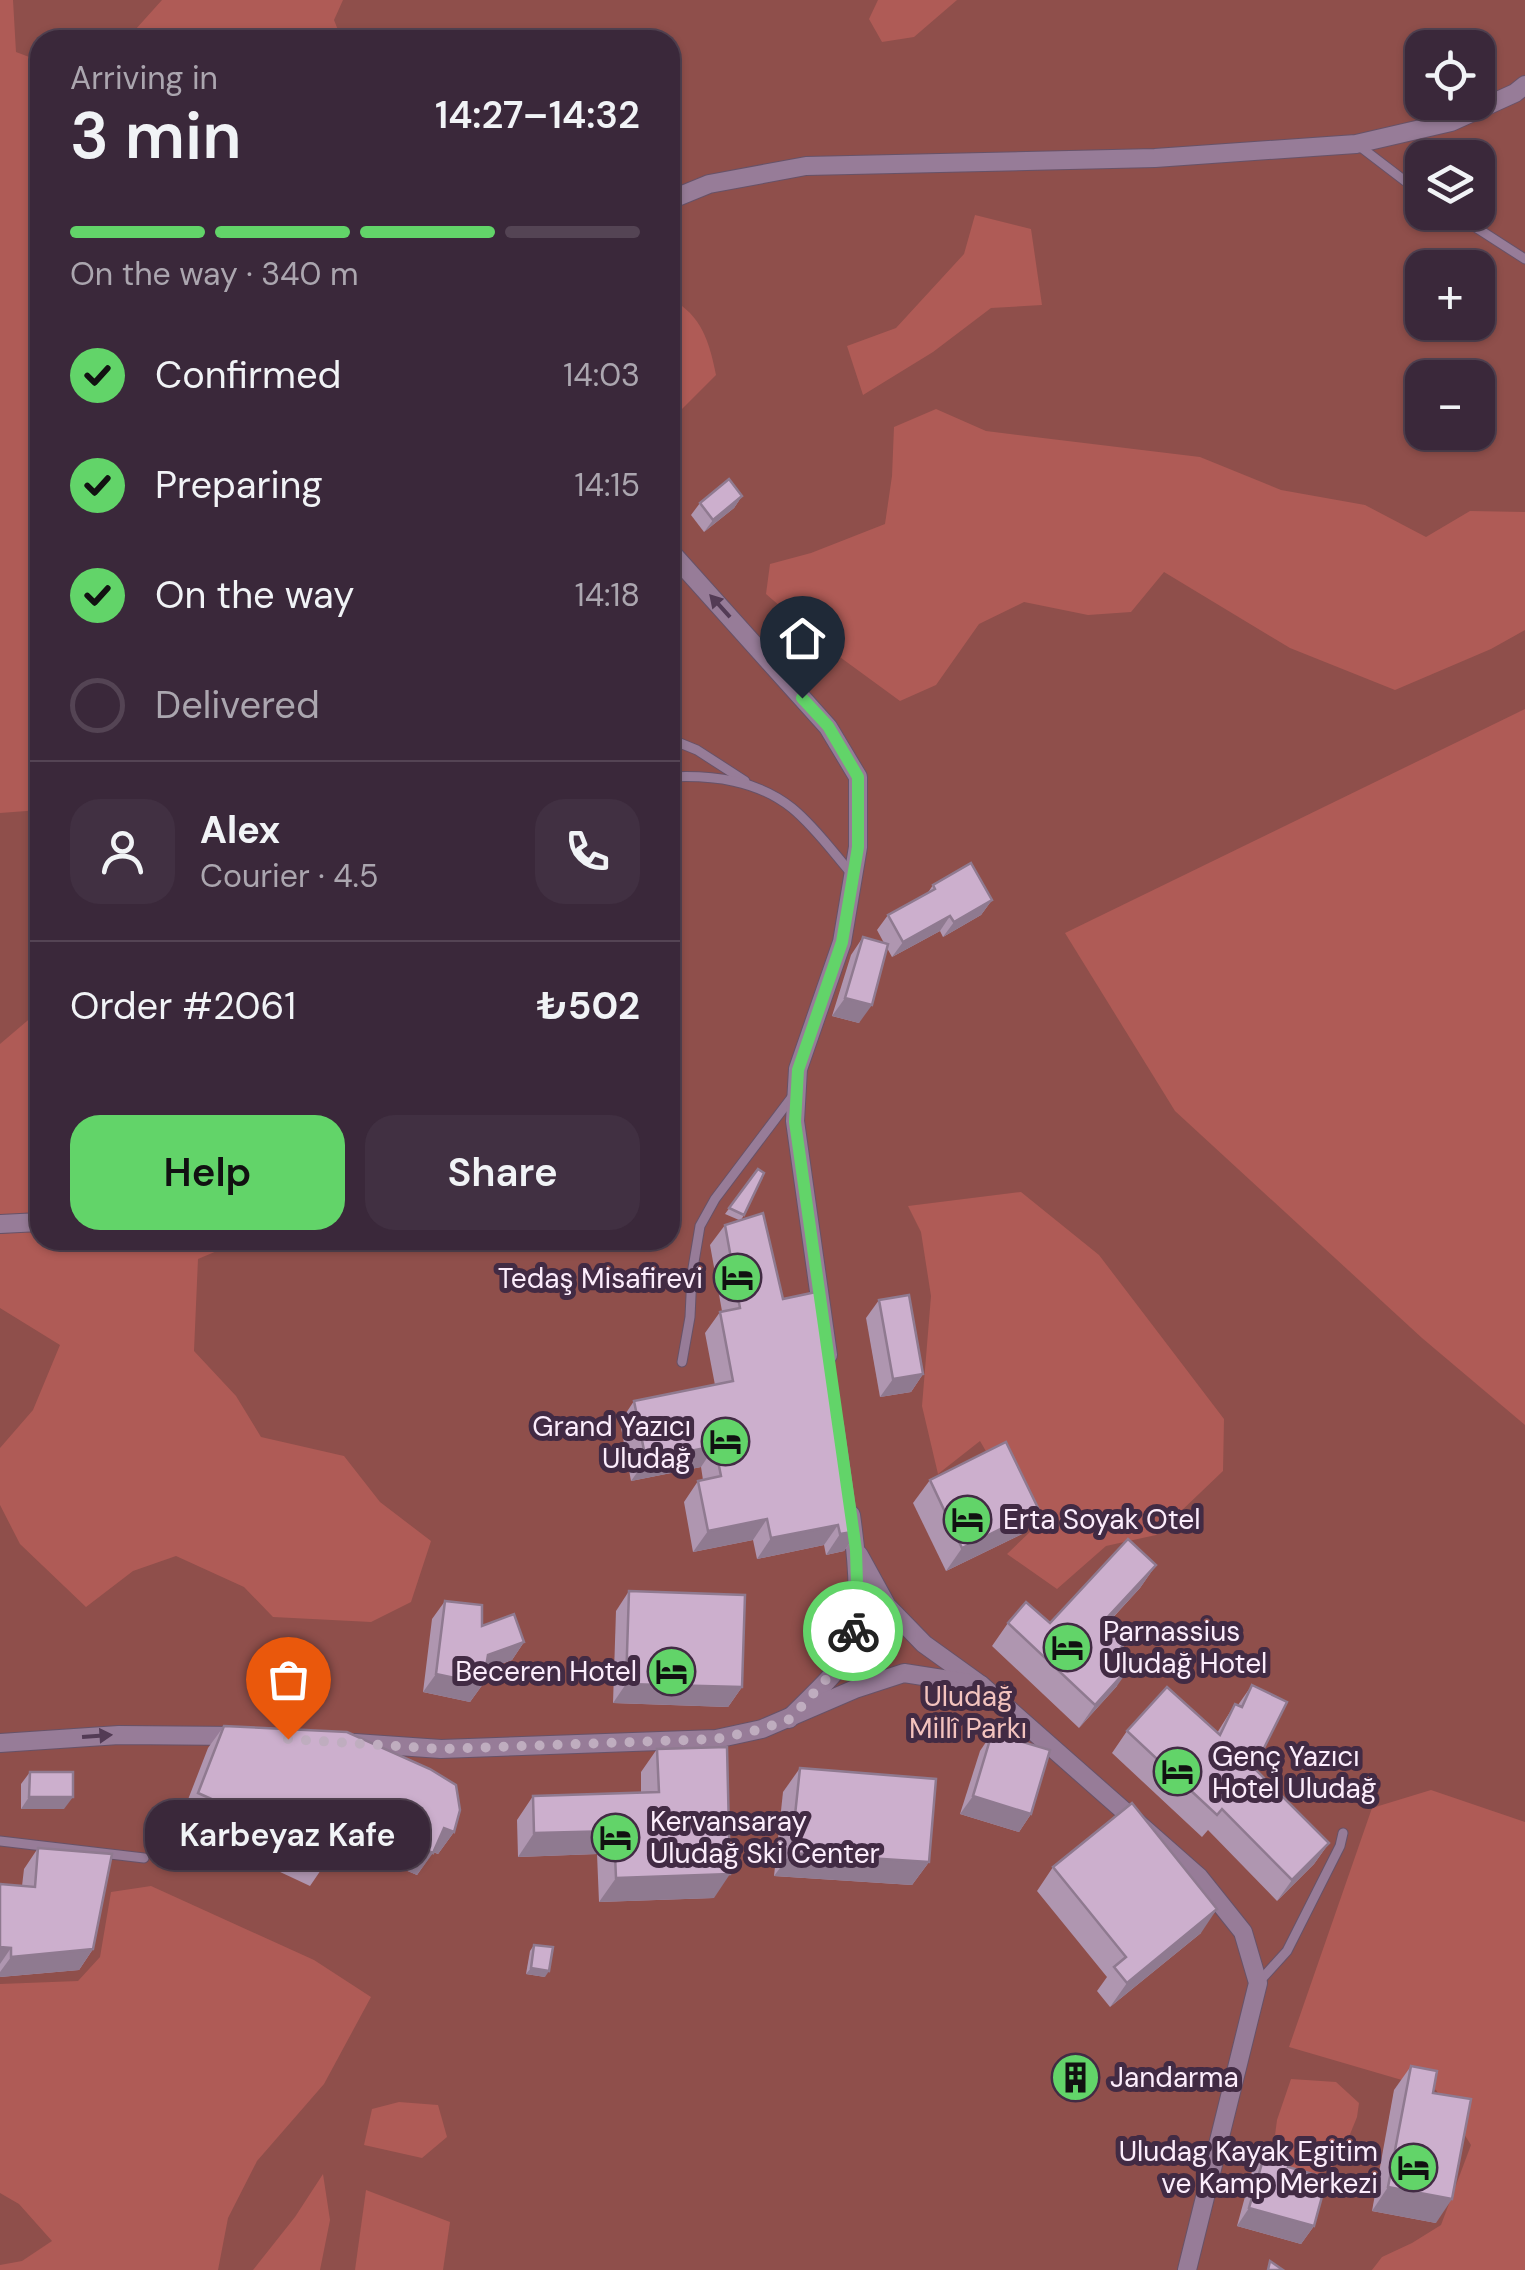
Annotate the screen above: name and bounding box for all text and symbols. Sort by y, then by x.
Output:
map controls [1405,30,1495,450]
button: locate [1405,30,1495,120]
text: Arriving in [70,57,218,99]
text: 14:27–14:32 [435,90,640,140]
text: 3 min [70,94,241,178]
button: layers [1405,140,1495,230]
button: + [1405,250,1495,340]
text: On the way · 340 m [70,253,358,295]
icon: check [70,348,125,403]
text: Confirmed [155,350,341,400]
text: 14:03 [563,354,640,396]
button: − [1405,360,1495,450]
icon: check [70,458,125,513]
text: Preparing [155,460,323,510]
text: 14:15 [575,464,640,506]
icon: check [70,568,125,623]
text: On the way [155,570,354,620]
text: 14:18 [575,574,640,616]
one-way arrow [709,594,731,619]
pin [760,596,845,699]
icon: home [775,611,830,666]
text: Delivered [155,680,320,730]
button: person [70,799,175,904]
button: phone [535,799,640,904]
text: Alex [200,805,280,855]
text: Courier · 4.5 [200,855,378,897]
text: Order #2061 [70,981,296,1031]
text: ₺502 [536,981,640,1031]
button: Help [70,1115,345,1230]
button: Share [365,1115,640,1230]
hotel icon: Tedaş Misafirevi [712,1252,764,1304]
place label: Tedaş Misafirevi [498,1260,703,1297]
place label: Grand Yazıcı Uludağ [532,1408,691,1477]
hotel icon: Grand Yazıcı Uludağ [700,1416,752,1468]
hotel icon: Erta Soyak Otel [942,1493,994,1545]
place label: Erta Soyak Otel [1003,1501,1200,1538]
courier [803,1581,903,1681]
icon: bike [826,1604,881,1659]
place label: Parnassius Uludağ Hotel [1103,1613,1267,1682]
hotel icon: Parnassius Uludağ Hotel [1042,1621,1094,1673]
pin [246,1637,331,1740]
hotel icon: Beceren Hotel [646,1645,698,1697]
icon: bag [261,1652,316,1707]
place label: Beceren Hotel [455,1653,637,1690]
park label: Uludağ Millî Parkı [909,1678,1027,1747]
one-way arrow [82,1728,114,1744]
place label: Genç Yazıcı Hotel Uludağ [1212,1738,1376,1807]
hotel icon: Genç Yazıcı Hotel Uludağ [1151,1746,1203,1798]
callout: Karbeyaz Kafe [146,1799,430,1869]
place label: Kervansaray Uludağ Ski Center [650,1803,880,1872]
hotel icon: Kervansaray Uludağ Ski Center [589,1811,641,1863]
text: Karbeyaz Kafe [180,1814,395,1856]
building icon: Jandarma [1049,2051,1101,2103]
place label: Jandarma [1110,2059,1239,2096]
place label: Uludag Kayak Egitim ve Kamp Merkezi [1119,2133,1378,2202]
hotel icon: Uludag Kayak Egitim ve Kamp Merkezi [1387,2141,1439,2193]

